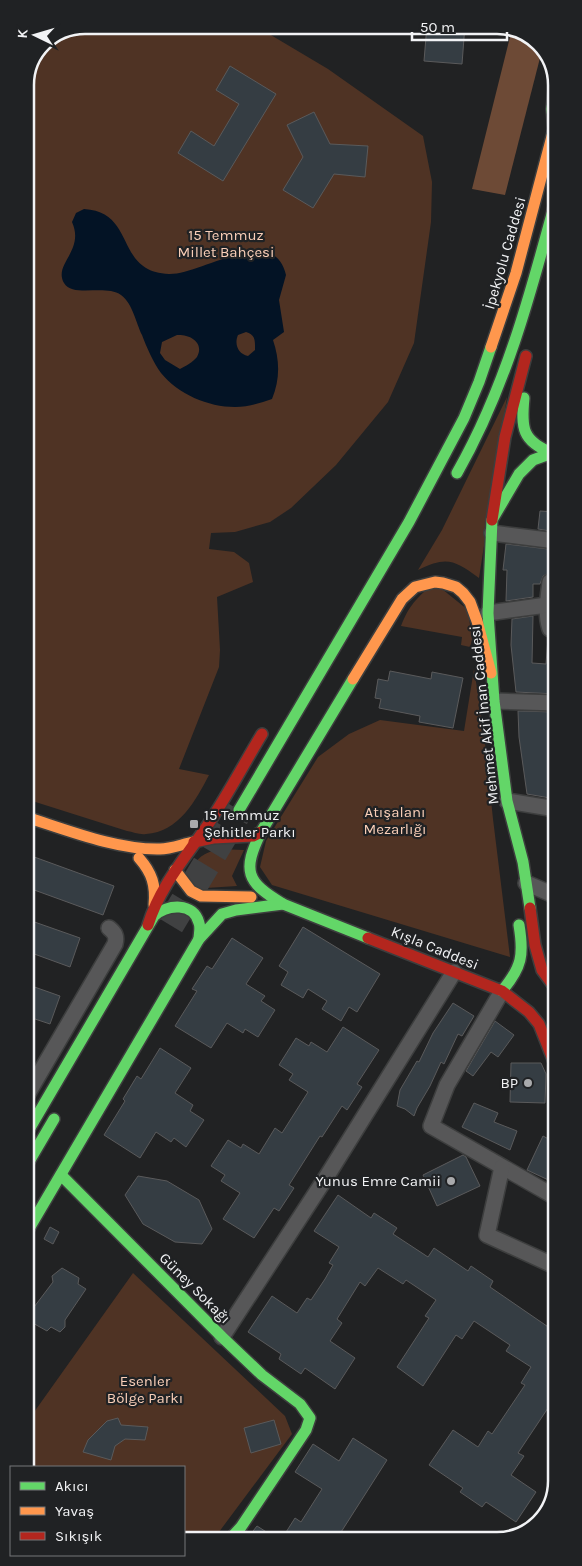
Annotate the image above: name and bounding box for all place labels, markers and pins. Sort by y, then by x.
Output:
place label: 15 Temmuz Şehitler Parkı [204,806,296,841]
marker: 15 Temmuz Şehitler Parkı [188,818,200,830]
place label: BP [500,1074,518,1092]
marker: BP [522,1077,534,1089]
place label: Yunus Emre Camii [316,1172,441,1190]
marker: Yunus Emre Camii [445,1175,457,1187]

